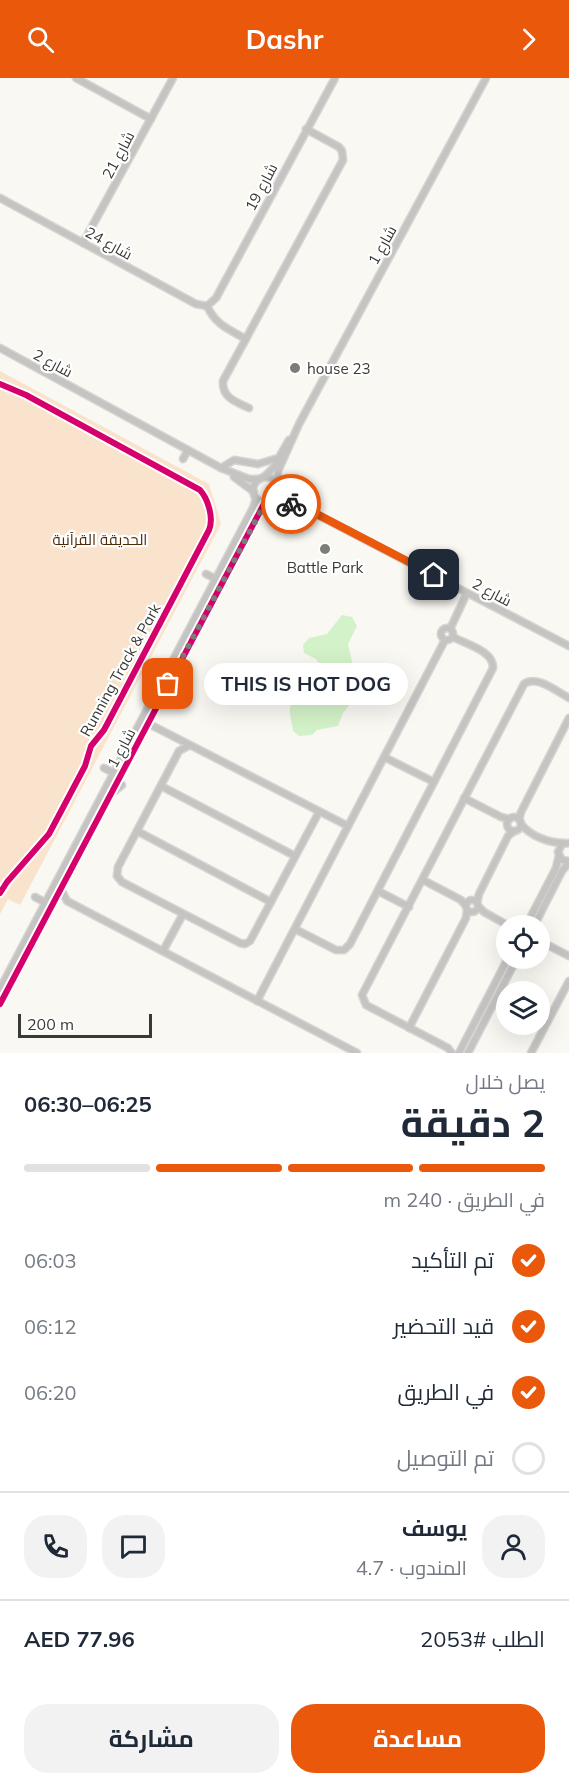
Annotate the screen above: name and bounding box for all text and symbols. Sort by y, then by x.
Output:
text: Dashr [246,22,323,56]
icon: search [24,23,57,56]
icon: forward [512,23,545,56]
street label: شارع 21 [98,128,140,183]
street label: شارع 19 [241,160,283,215]
street label: شارع 24 [81,222,136,265]
street label: شارع 1 [364,222,402,269]
street label: شارع 2 [29,345,76,383]
place label: house 23 [307,359,371,378]
marker: house 23 [288,361,302,375]
courier [261,474,321,534]
icon: bike [275,488,308,521]
park label: الحديقة القرآنية [53,530,147,549]
marker: Battle Park [318,542,332,556]
pin [408,549,459,600]
place label: Battle Park [287,558,364,577]
icon: home [417,558,450,591]
street label: شارع 2 [468,574,515,612]
street label: Running Track & Park [76,600,165,740]
pin [142,658,193,709]
callout: THIS IS HOT DOG [204,663,408,705]
icon: bag [151,667,184,700]
text: THIS IS HOT DOG [221,671,391,696]
street label: شارع 1 [103,725,141,772]
map controls [496,915,550,1035]
button: locate [496,915,550,969]
button: layers [496,981,550,1035]
scale bar [18,1011,152,1038]
text: 200 m [27,1014,74,1034]
text: يصل خلال [466,1069,545,1094]
text: 06:25–06:30 [24,1090,152,1118]
text: 2 دقيقة [401,1098,545,1147]
text: في الطريق · 240 m [383,1187,545,1212]
icon: check [512,1244,545,1277]
text: تم التأكيد [411,1246,494,1274]
text: 06:03 [24,1248,77,1273]
icon: check [512,1310,545,1343]
text: قيد التحضير [393,1312,494,1340]
text: 06:12 [24,1314,77,1339]
icon: check [512,1376,545,1409]
text: في الطريق [397,1378,494,1406]
text: 06:20 [24,1380,77,1405]
text: تم التوصيل [397,1444,494,1472]
text: يوسف [402,1514,467,1542]
button: phone [24,1515,87,1578]
button: chat [102,1515,165,1578]
button: person [482,1515,545,1578]
text: المندوب · 4.7 [356,1555,467,1580]
text: AED 77.96 [24,1625,135,1653]
text: الطلب #2053 [420,1625,545,1653]
button: مشاركة [24,1704,279,1773]
button: مساعدة [291,1704,545,1773]

